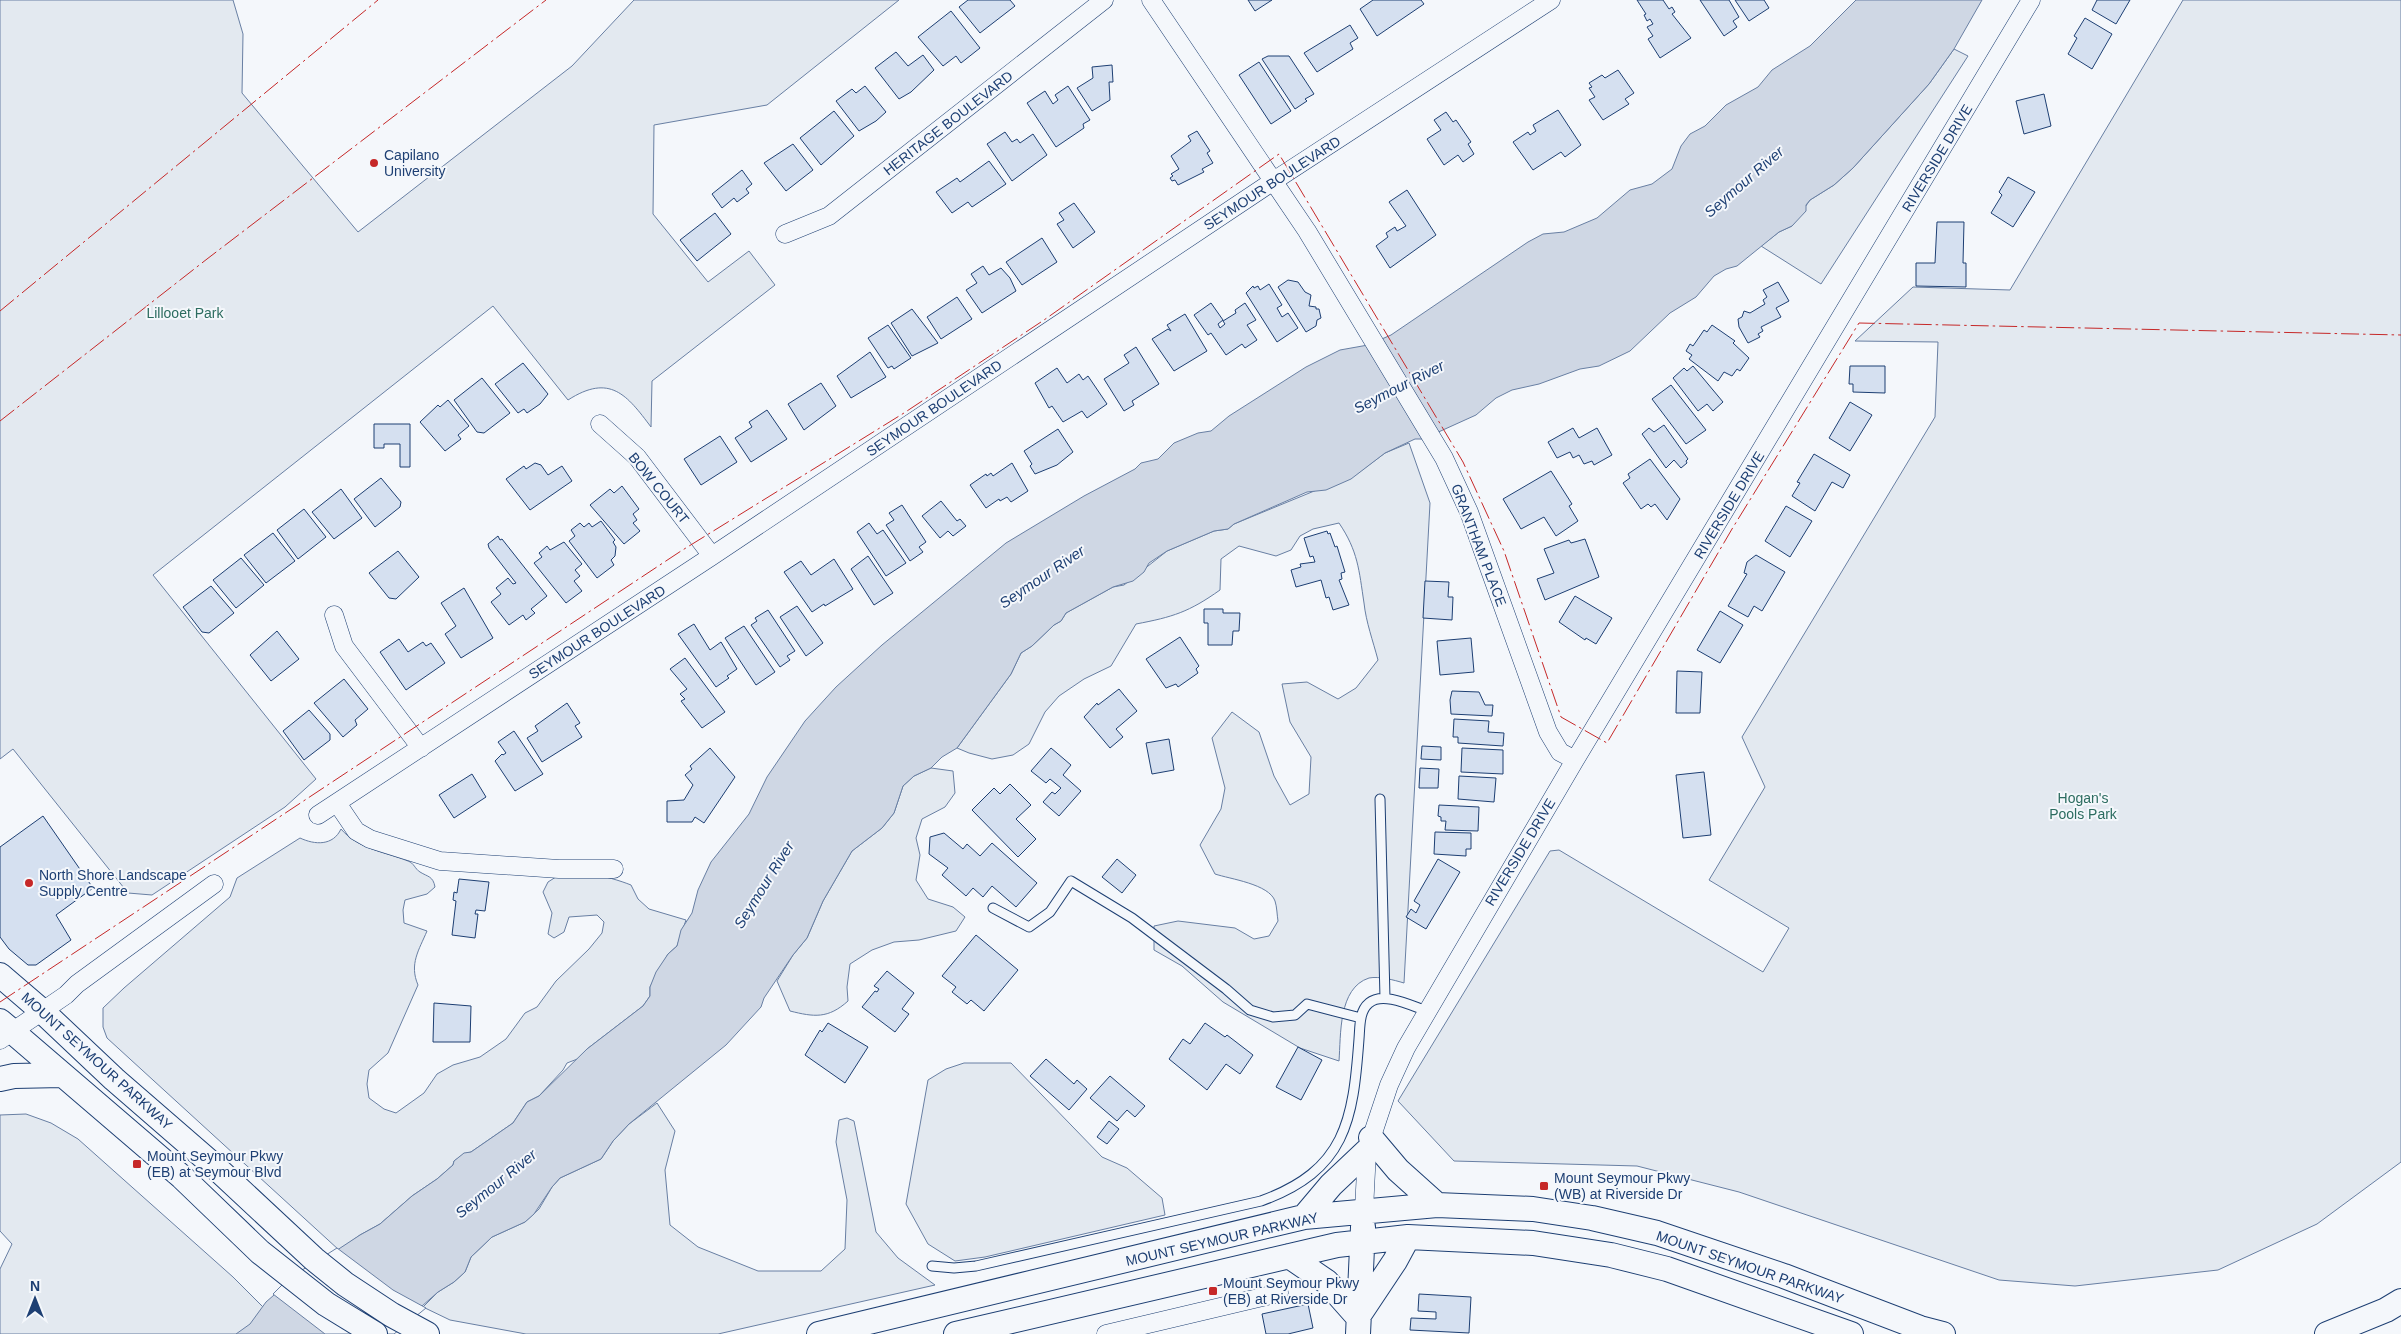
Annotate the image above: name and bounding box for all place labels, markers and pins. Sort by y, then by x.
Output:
place label: Capilano University [384,147,445,179]
marker: Capilano University [368,157,380,169]
place label: North Shore Landscape Supply Centre [39,867,187,899]
marker: North Shore Landscape Supply Centre [23,877,35,889]
place label: Mount Seymour Pkwy (EB) at Seymour Blvd [147,1148,283,1180]
marker: Mount Seymour Pkwy (EB) at Seymour Blvd [131,1158,143,1170]
place label: Mount Seymour Pkwy (WB) at Riverside Dr [1554,1170,1690,1202]
marker: Mount Seymour Pkwy (WB) at Riverside Dr [1538,1180,1550,1192]
place label: Mount Seymour Pkwy (EB) at Riverside Dr [1223,1275,1359,1307]
marker: Mount Seymour Pkwy (EB) at Riverside Dr [1207,1285,1219,1297]

